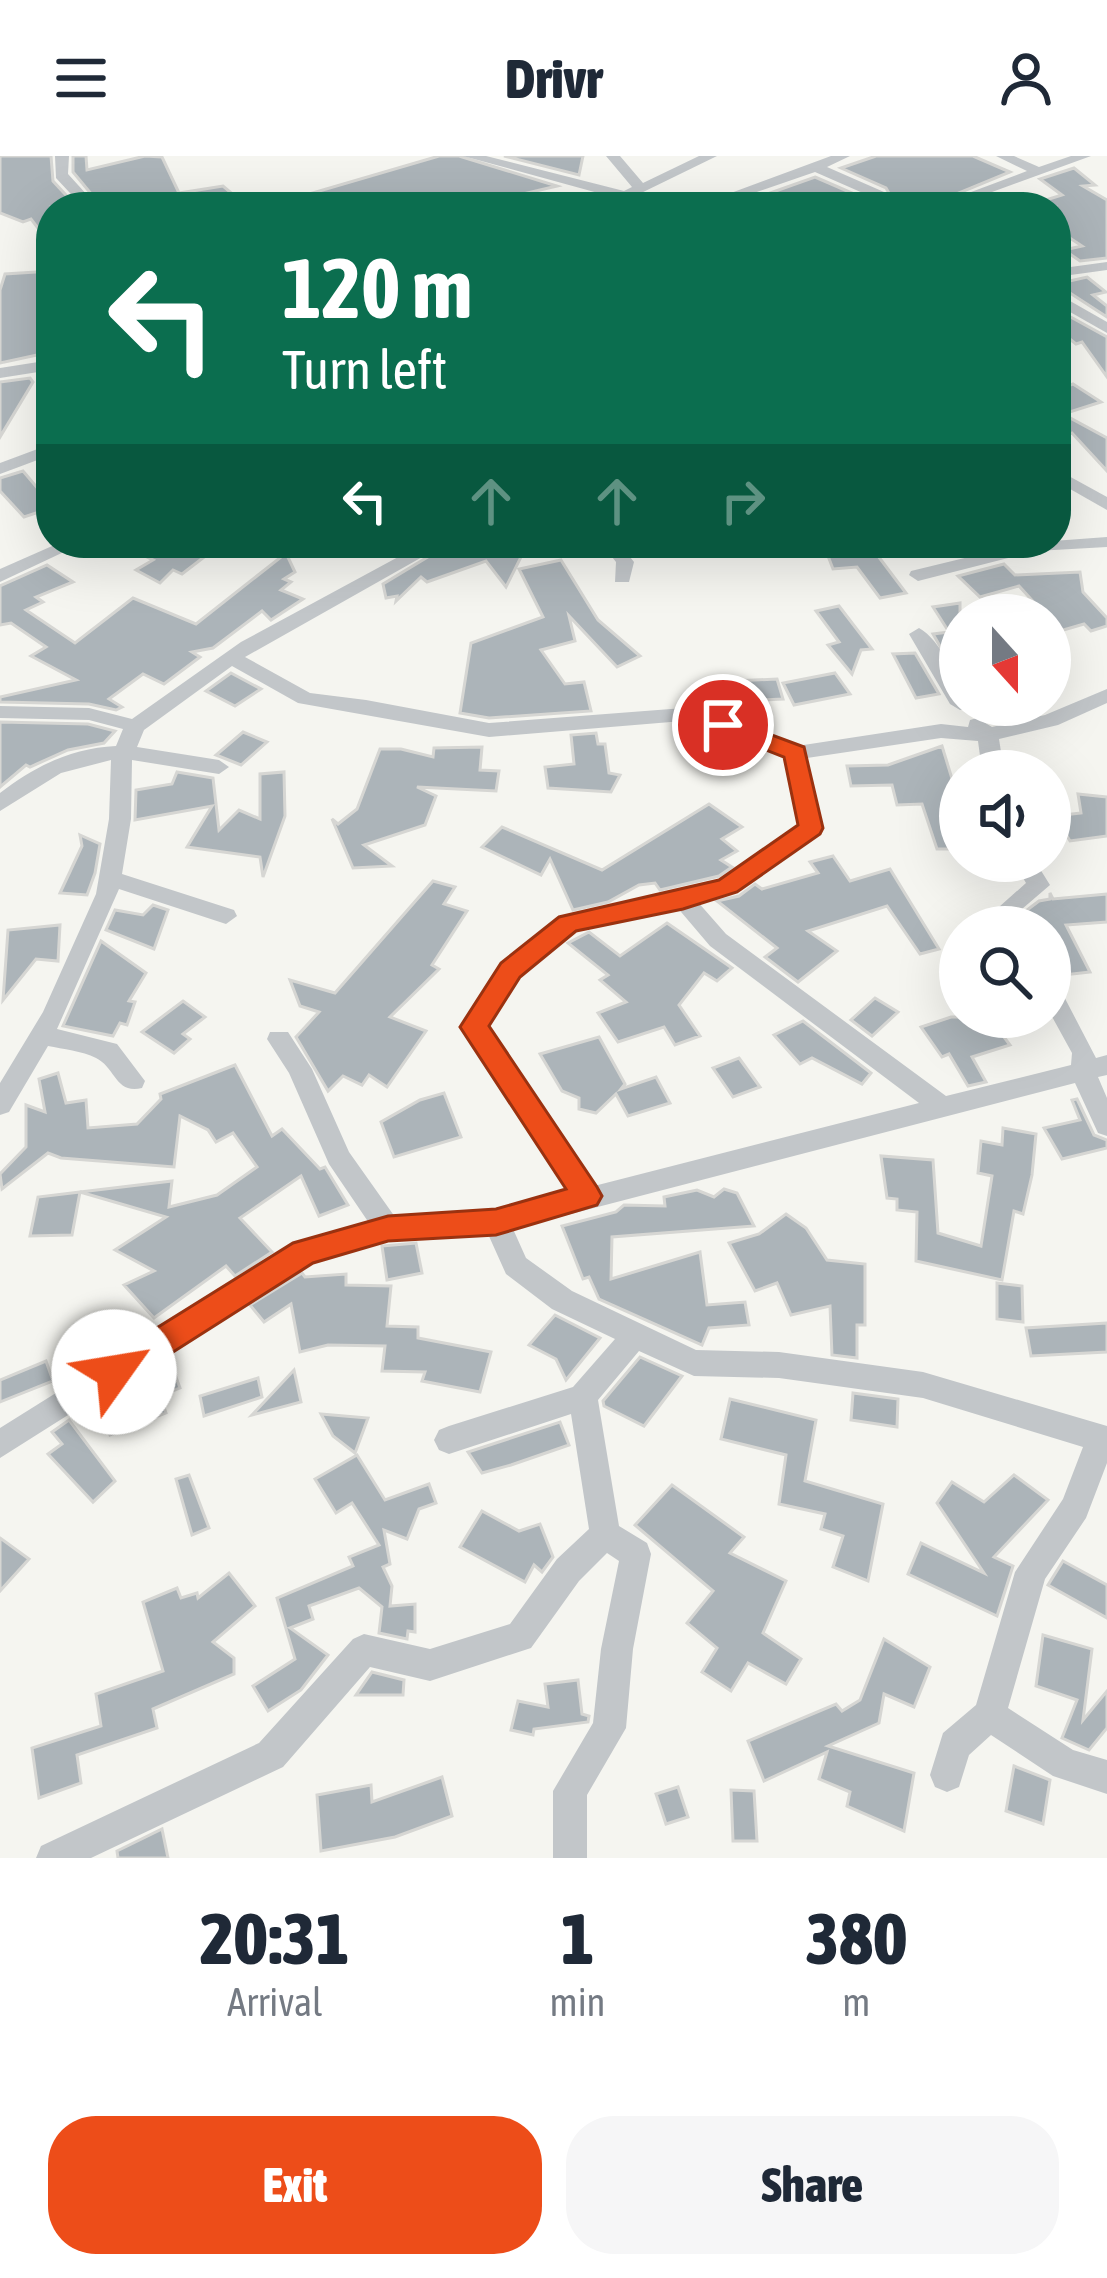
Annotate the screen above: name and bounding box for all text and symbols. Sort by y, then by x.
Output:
icon: menu [48,45,114,111]
icon: person [993,45,1059,111]
text: Drivr [505,48,602,109]
icon: left [84,240,240,396]
text: 120 m [282,240,472,336]
text: Turn left [282,339,447,400]
icon: left [332,468,398,534]
icon: ahead [458,468,524,534]
icon: ahead [584,468,650,534]
icon: right [710,468,776,534]
north arrow [939,594,1071,726]
map controls [939,594,1071,1038]
pin [672,674,774,776]
icon: arrive [690,692,756,758]
button: sound [939,750,1071,882]
button: search [939,906,1071,1038]
position arrow [51,1309,177,1435]
text: 20:31 [200,1897,350,1979]
text: 1 [561,1897,594,1979]
text: 380 [806,1897,907,1979]
text: Arrival [227,1980,322,2024]
text: min [550,1980,606,2024]
text: m [842,1980,870,2024]
button: Exit [48,2116,542,2254]
button: Share [566,2116,1059,2254]

